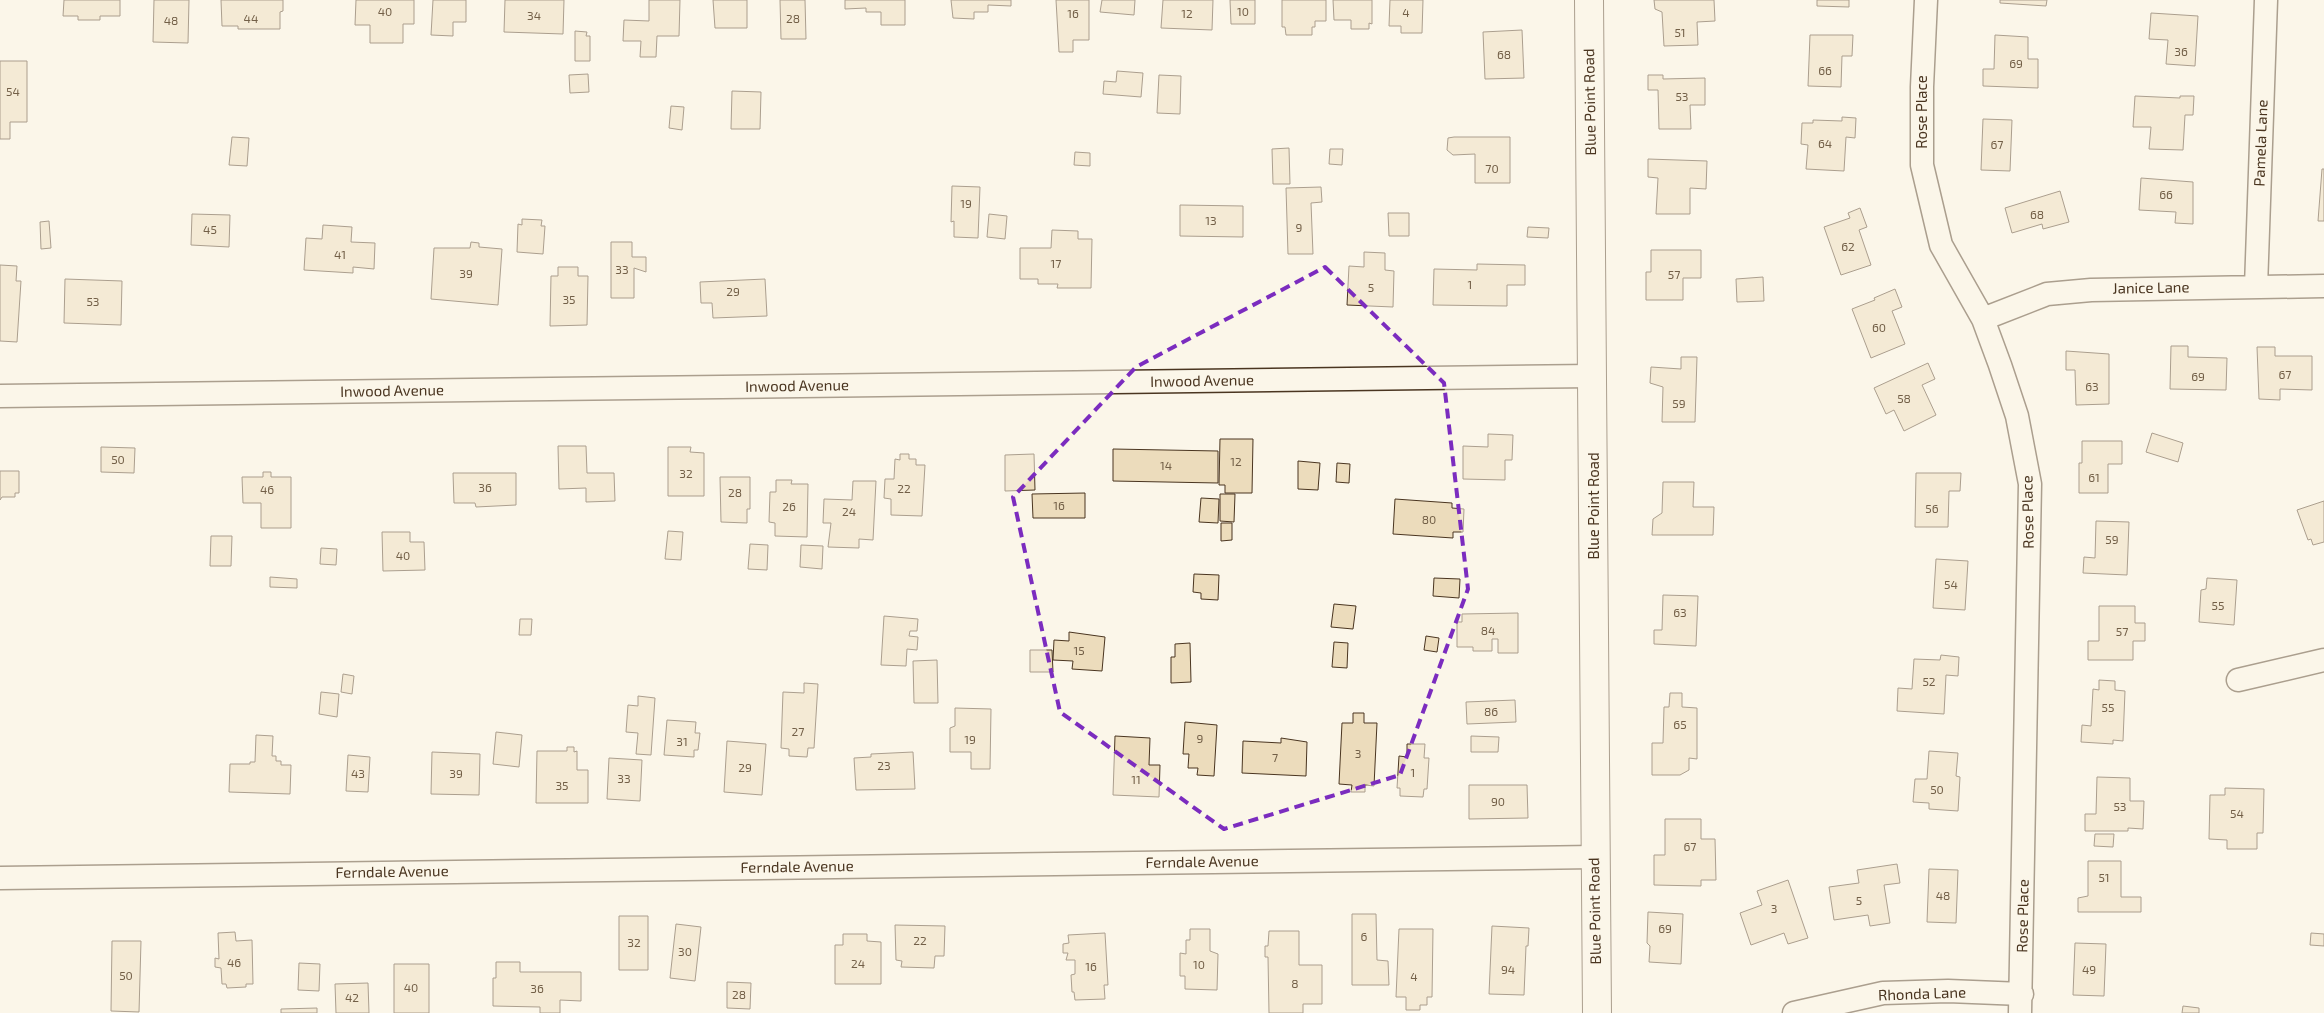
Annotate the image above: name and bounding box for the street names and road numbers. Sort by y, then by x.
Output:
street label: Blue Point Road [1579,48,1599,156]
street label: Rose Place [1912,75,1930,149]
street label: Pamela Lane [2249,99,2271,187]
street label: Janice Lane [2112,277,2190,297]
street label: Inwood Avenue [1150,370,1254,390]
street label: Inwood Avenue [745,375,849,395]
street label: Inwood Avenue [340,380,444,400]
street label: Blue Point Road [1584,452,1602,560]
street label: Rose Place [2017,475,2037,549]
street label: Ferndale Avenue [1145,851,1259,871]
street label: Ferndale Avenue [740,856,854,876]
street label: Blue Point Road [1584,857,1604,965]
street label: Ferndale Avenue [335,861,449,881]
street label: Rose Place [2012,879,2032,953]
street label: Rhonda Lane [1878,982,1966,1004]

